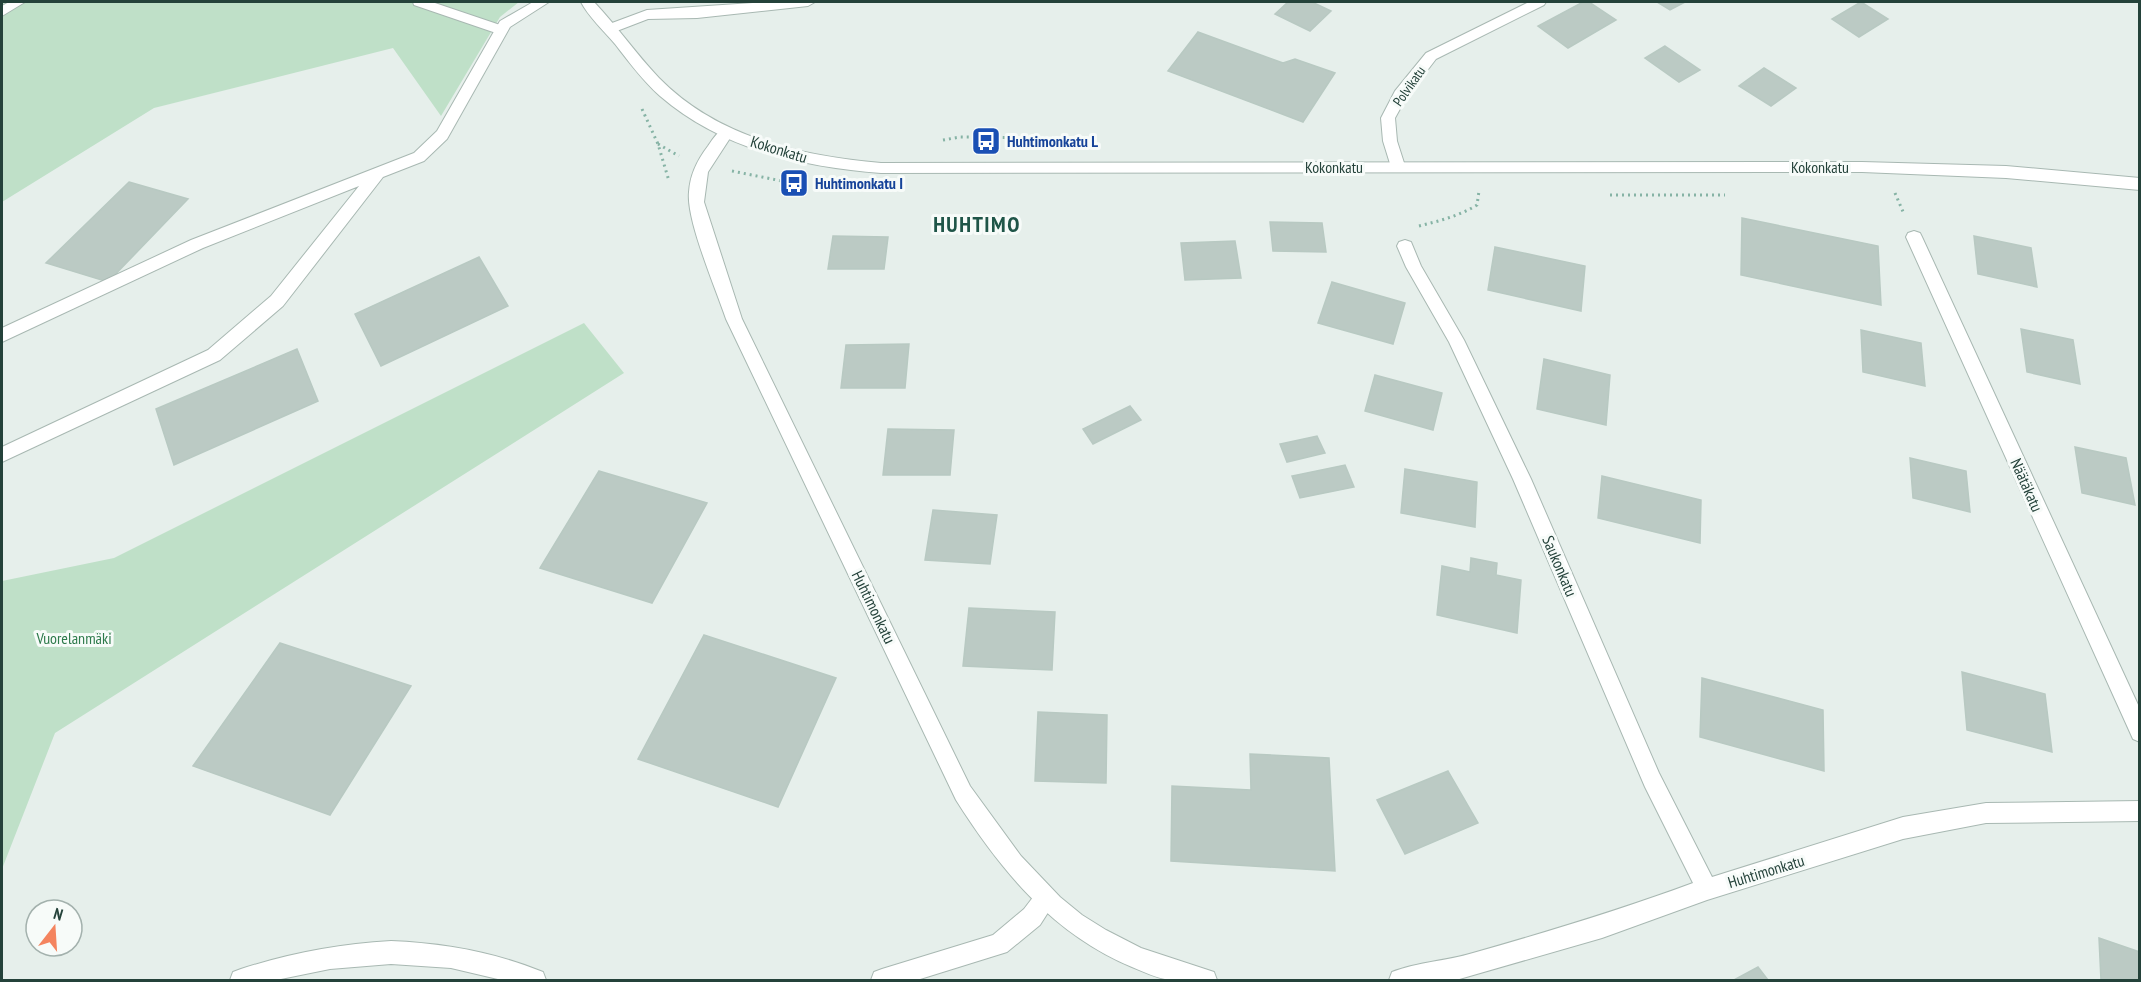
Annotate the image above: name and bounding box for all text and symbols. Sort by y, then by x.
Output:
street label: Polvikatu [1389,63,1429,109]
bus stop icon: Huhtimonkatu L [970,125,1002,157]
street label: Kokonkatu [748,131,810,167]
place label: Huhtimonkatu L [1007,131,1098,151]
street label: Kokonkatu [1305,157,1363,177]
street label: Kokonkatu [1791,157,1849,177]
bus stop icon: Huhtimonkatu I [778,167,810,199]
place label: Huhtimonkatu I [815,173,903,193]
district label: HUHTIMO [933,210,1021,238]
street label: Näätäkatu [2006,455,2048,515]
street label: Saukonkatu [1538,533,1582,599]
street label: Huhtimonkatu [848,567,900,647]
park label: Vuorelanmäki [35,628,112,648]
street label: Huhtimonkatu [1725,850,1807,892]
north arrow [24,898,84,958]
text: N [51,903,65,924]

